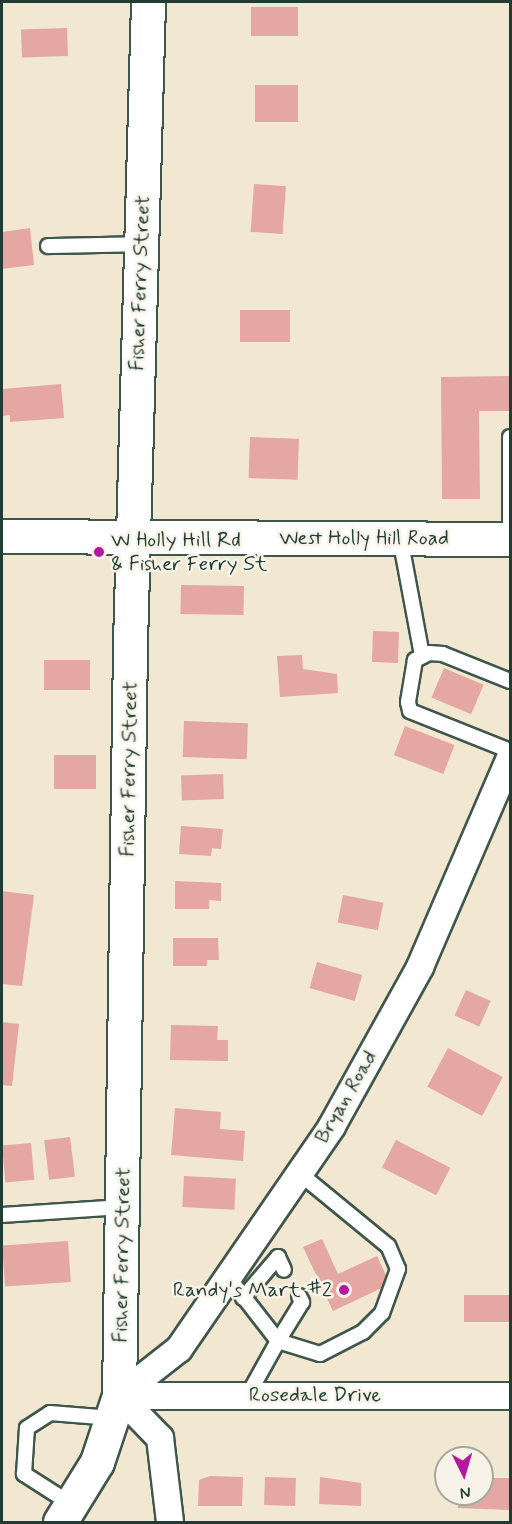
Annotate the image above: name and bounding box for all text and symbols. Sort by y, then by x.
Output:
street label: Fisher Ferry Street [124,196,156,370]
street label: West Holly Hill Road [278,525,450,551]
place label: W Holly Hill Rd & Fisher Ferry St [111,527,262,577]
marker: W Holly Hill Rd & Fisher Ferry St [92,545,106,559]
street label: Fisher Ferry Street [115,682,143,856]
street label: Bryan Road [310,1047,382,1147]
street label: Fisher Ferry Street [108,1168,136,1342]
place label: Randy's Mart #2 [177,1277,332,1303]
marker: Randy's Mart #2 [337,1283,351,1297]
street label: Rosedale Drive [250,1382,380,1408]
north arrow [434,1446,494,1506]
text: N [459,1482,472,1503]

